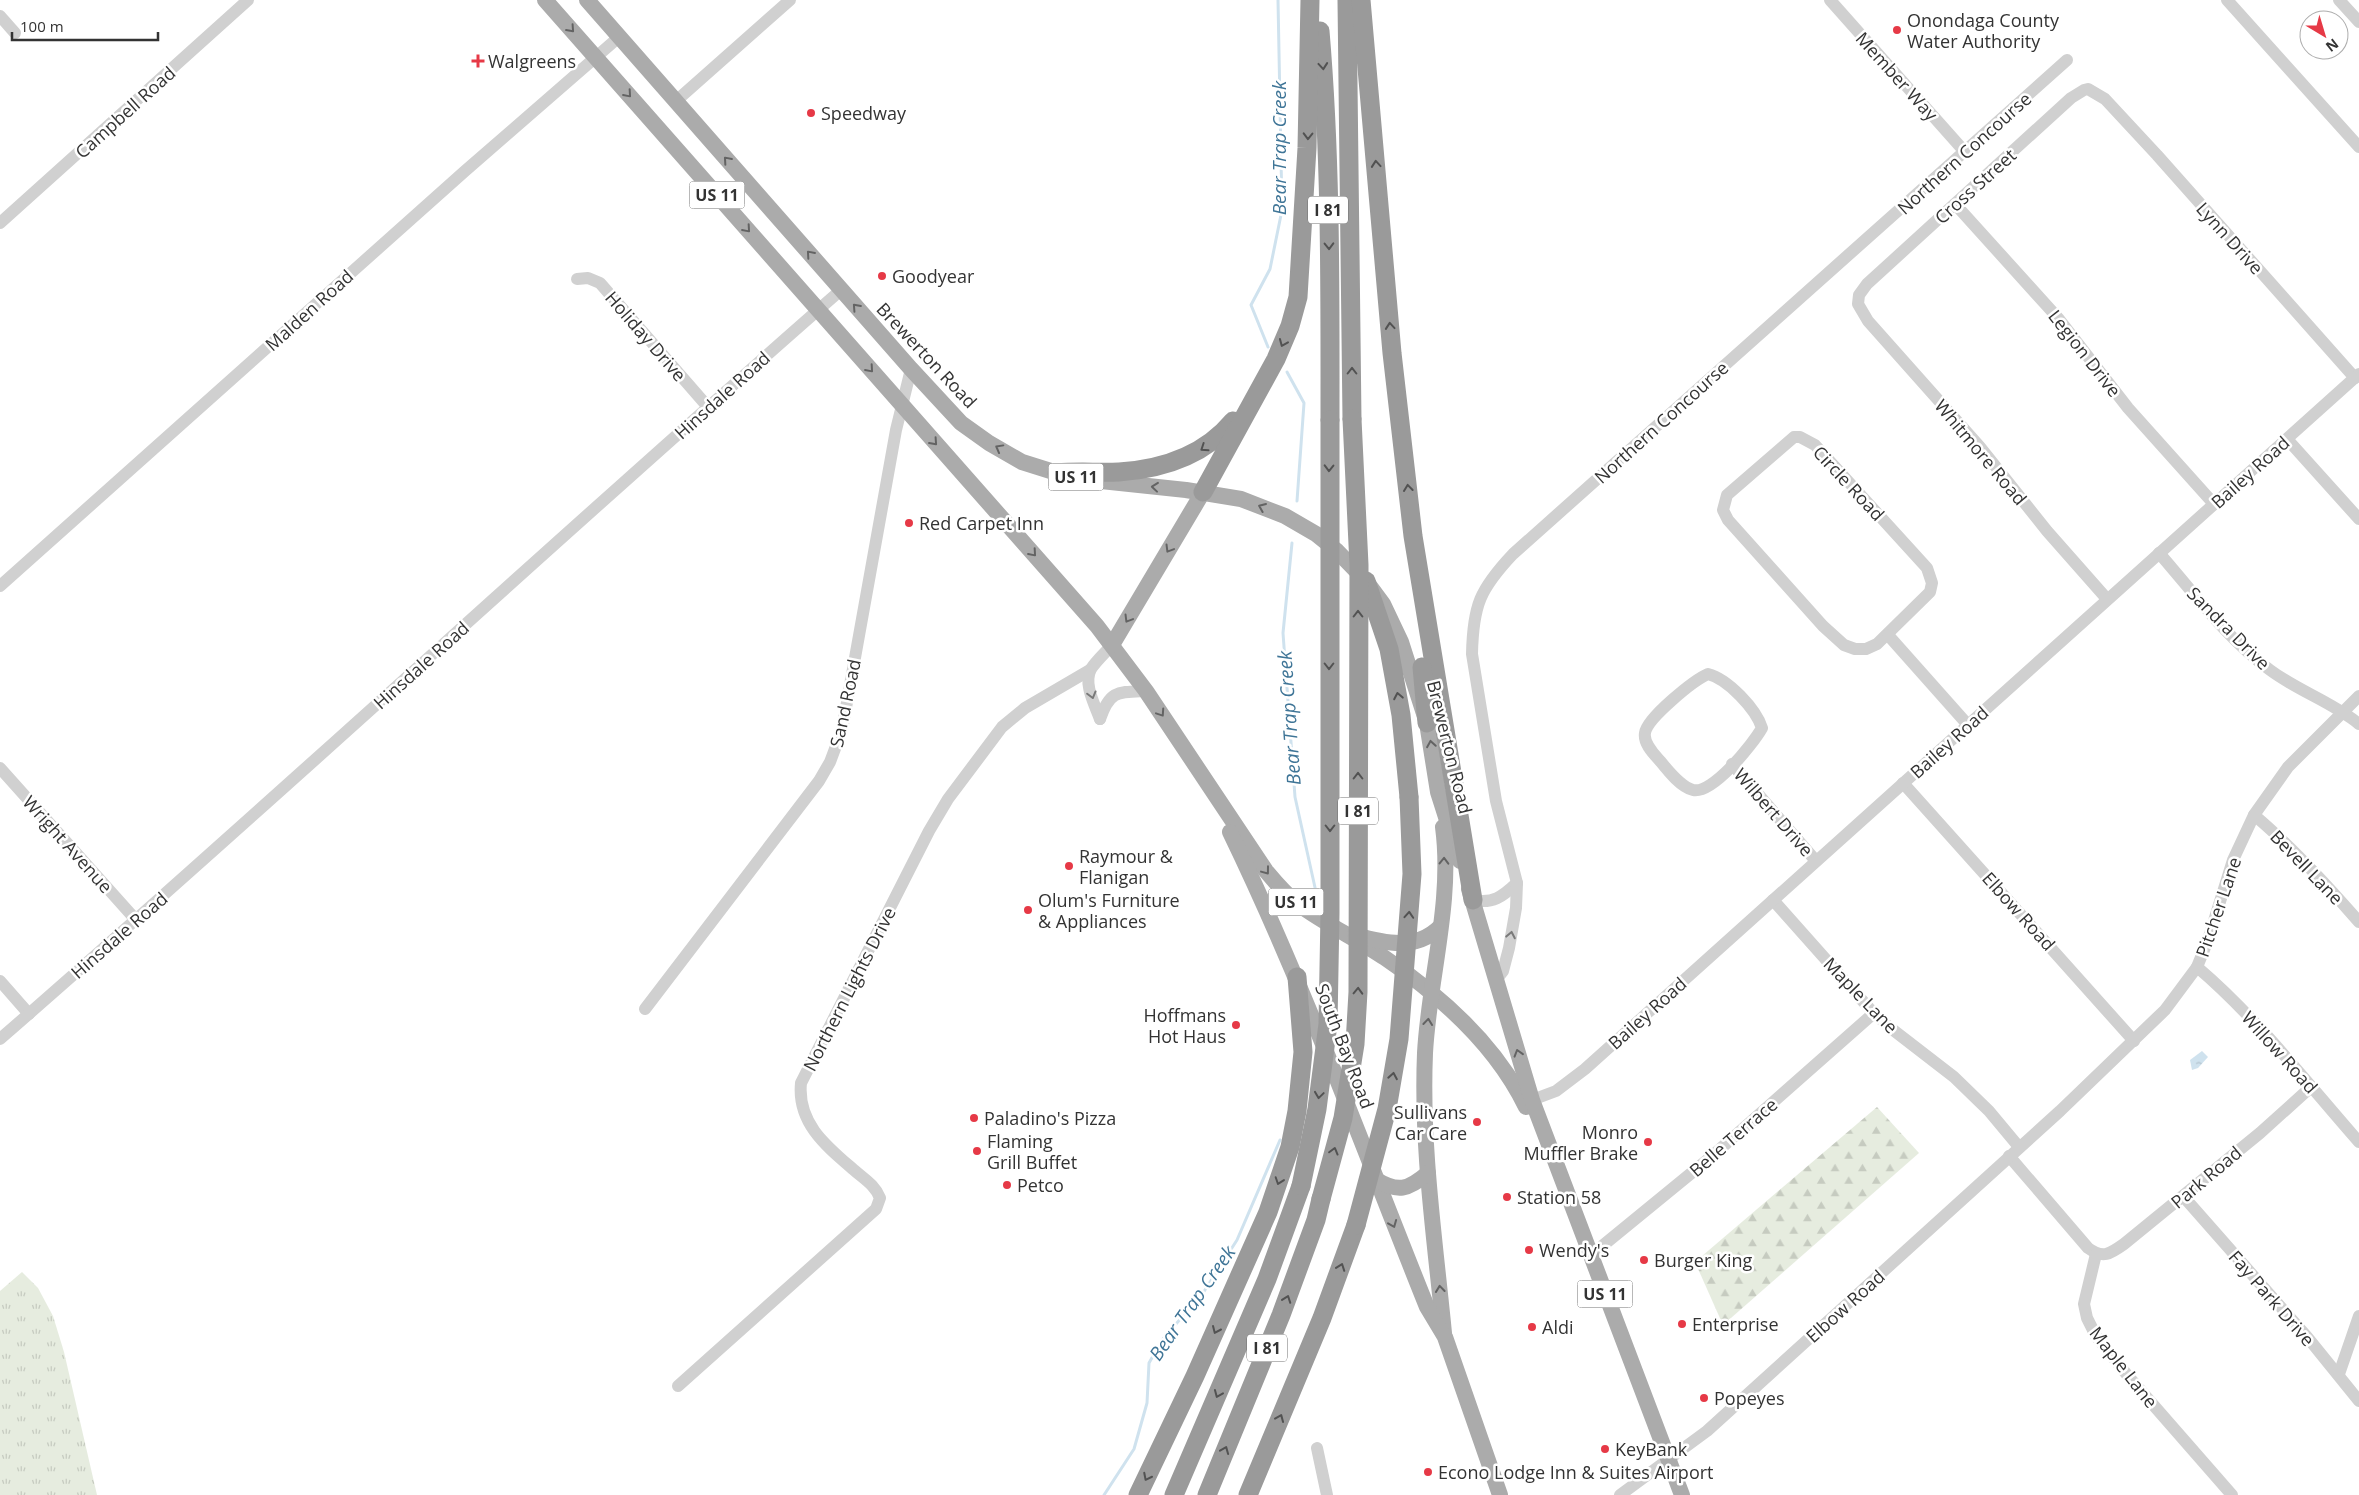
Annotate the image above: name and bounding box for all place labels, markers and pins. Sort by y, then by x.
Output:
place label: Onondaga County Water Authority [1907,8,2060,53]
marker: Onondaga County Water Authority [1891,24,1903,36]
place label: Walgreens [488,49,576,73]
marker: Walgreens [472,55,484,67]
place label: Speedway [821,101,907,125]
marker: Speedway [805,107,817,119]
place label: Goodyear [892,264,975,288]
marker: Goodyear [876,270,888,282]
place label: Red Carpet Inn [919,511,1044,535]
marker: Red Carpet Inn [903,517,915,529]
place label: Raymour & Flanigan [1079,844,1174,889]
marker: Raymour & Flanigan [1063,860,1075,872]
place label: Olum's Furniture & Appliances [1038,888,1180,933]
marker: Olum's Furniture & Appliances [1022,904,1034,916]
place label: Hoffmans Hot Haus [1144,1003,1226,1048]
marker: Hoffmans Hot Haus [1230,1019,1242,1031]
place label: Sullivans Car Care [1394,1100,1467,1145]
place label: Paladino's Pizza [984,1106,1116,1130]
marker: Paladino's Pizza [968,1112,980,1124]
marker: Sullivans Car Care [1471,1116,1483,1128]
place label: Monro Muffler Brake [1523,1120,1638,1165]
place label: Flaming Grill Buffet [987,1129,1077,1174]
marker: Monro Muffler Brake [1642,1136,1654,1148]
marker: Flaming Grill Buffet [971,1145,983,1157]
place label: Petco [1017,1173,1064,1197]
marker: Petco [1001,1179,1013,1191]
place label: Station 58 [1517,1185,1601,1209]
marker: Station 58 [1501,1191,1513,1203]
place label: Wendy's [1539,1238,1609,1262]
marker: Wendy's [1523,1244,1535,1256]
place label: Burger King [1654,1248,1753,1272]
marker: Burger King [1638,1254,1650,1266]
place label: Enterprise [1692,1312,1779,1336]
place label: Aldi [1542,1315,1573,1339]
marker: Enterprise [1676,1318,1688,1330]
marker: Aldi [1526,1321,1538,1333]
place label: Popeyes [1714,1386,1784,1410]
marker: Popeyes [1698,1392,1710,1404]
place label: KeyBank [1615,1437,1688,1461]
marker: KeyBank [1599,1443,1611,1455]
place label: Econo Lodge Inn & Suites Airport [1438,1460,1713,1484]
marker: Econo Lodge Inn & Suites Airport [1422,1466,1434,1478]

